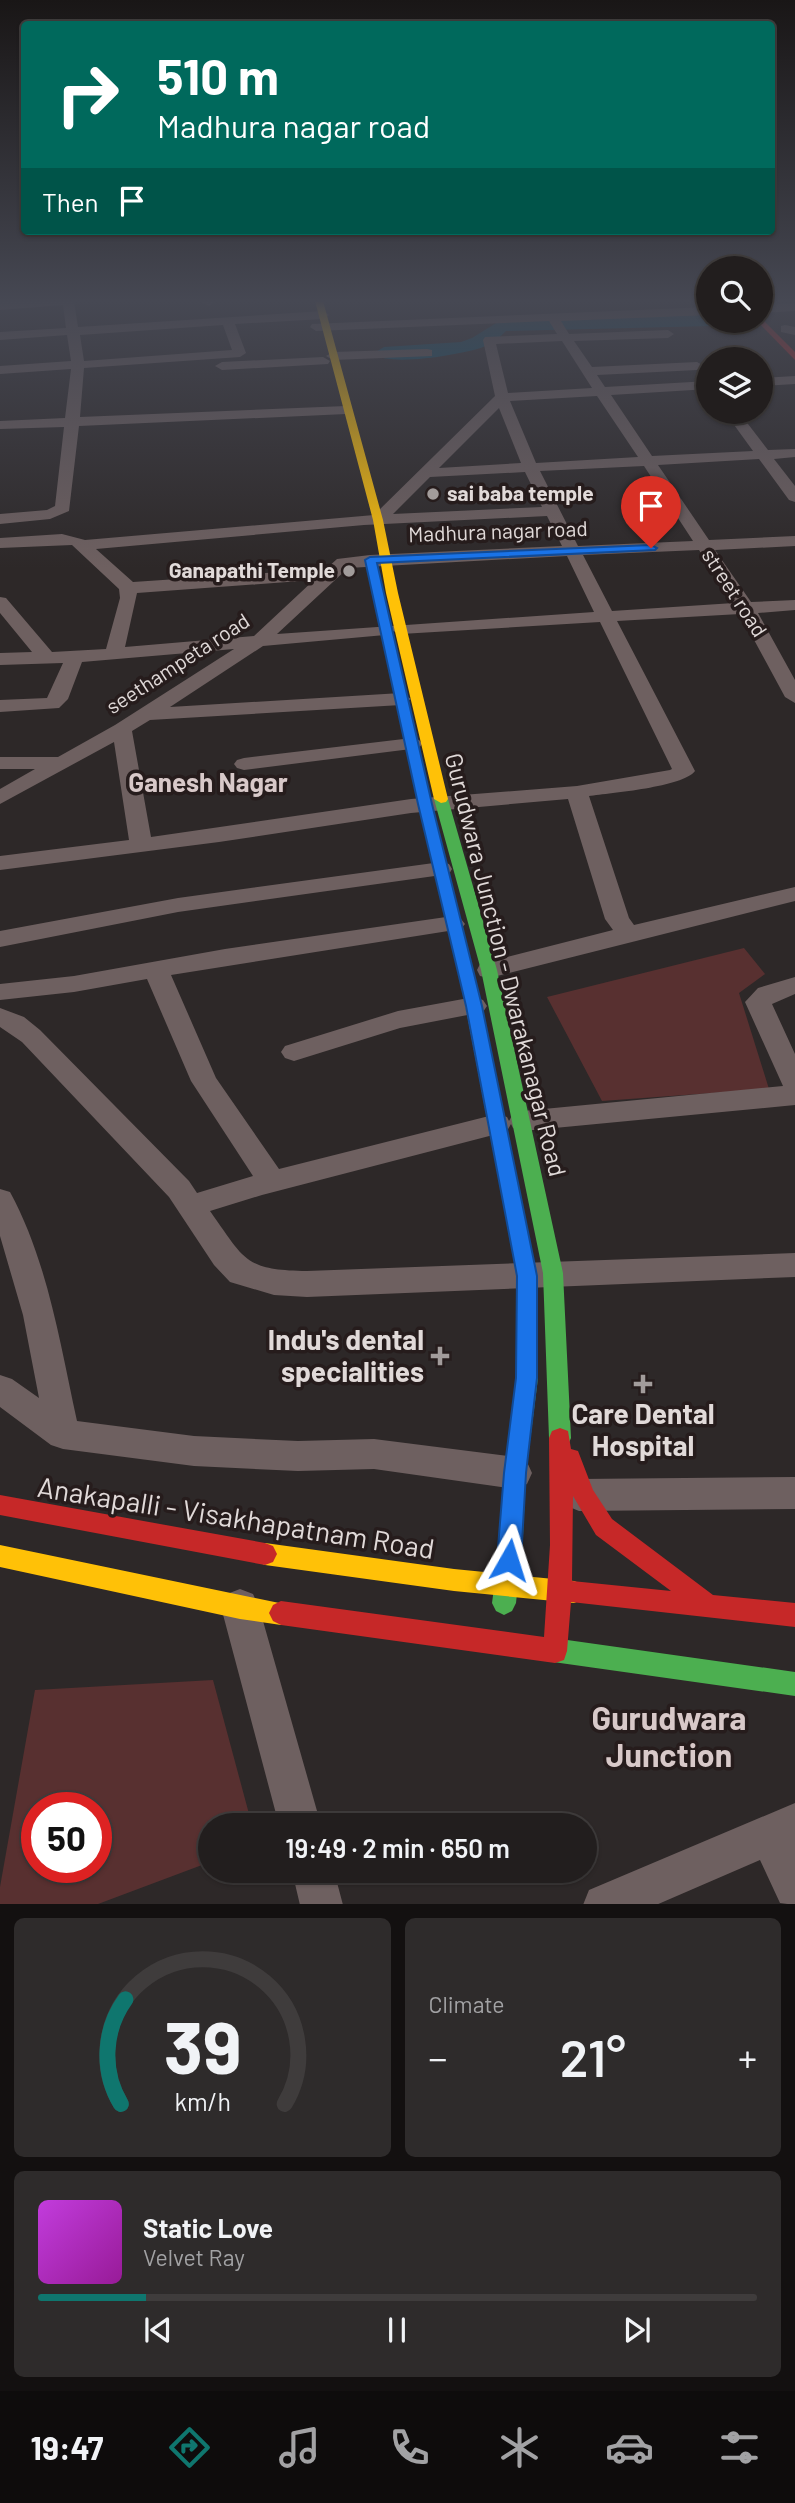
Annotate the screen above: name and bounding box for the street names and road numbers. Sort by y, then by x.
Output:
street label: Madhura nagar road [408,515,588,546]
street label: street road [697,543,773,641]
street label: seethampeta road [101,607,253,718]
street label: Gurudwara Junction - Dwarakanagar Road [440,750,573,1179]
street label: Anakapalli - Visakhapatnam Road [35,1469,437,1565]

